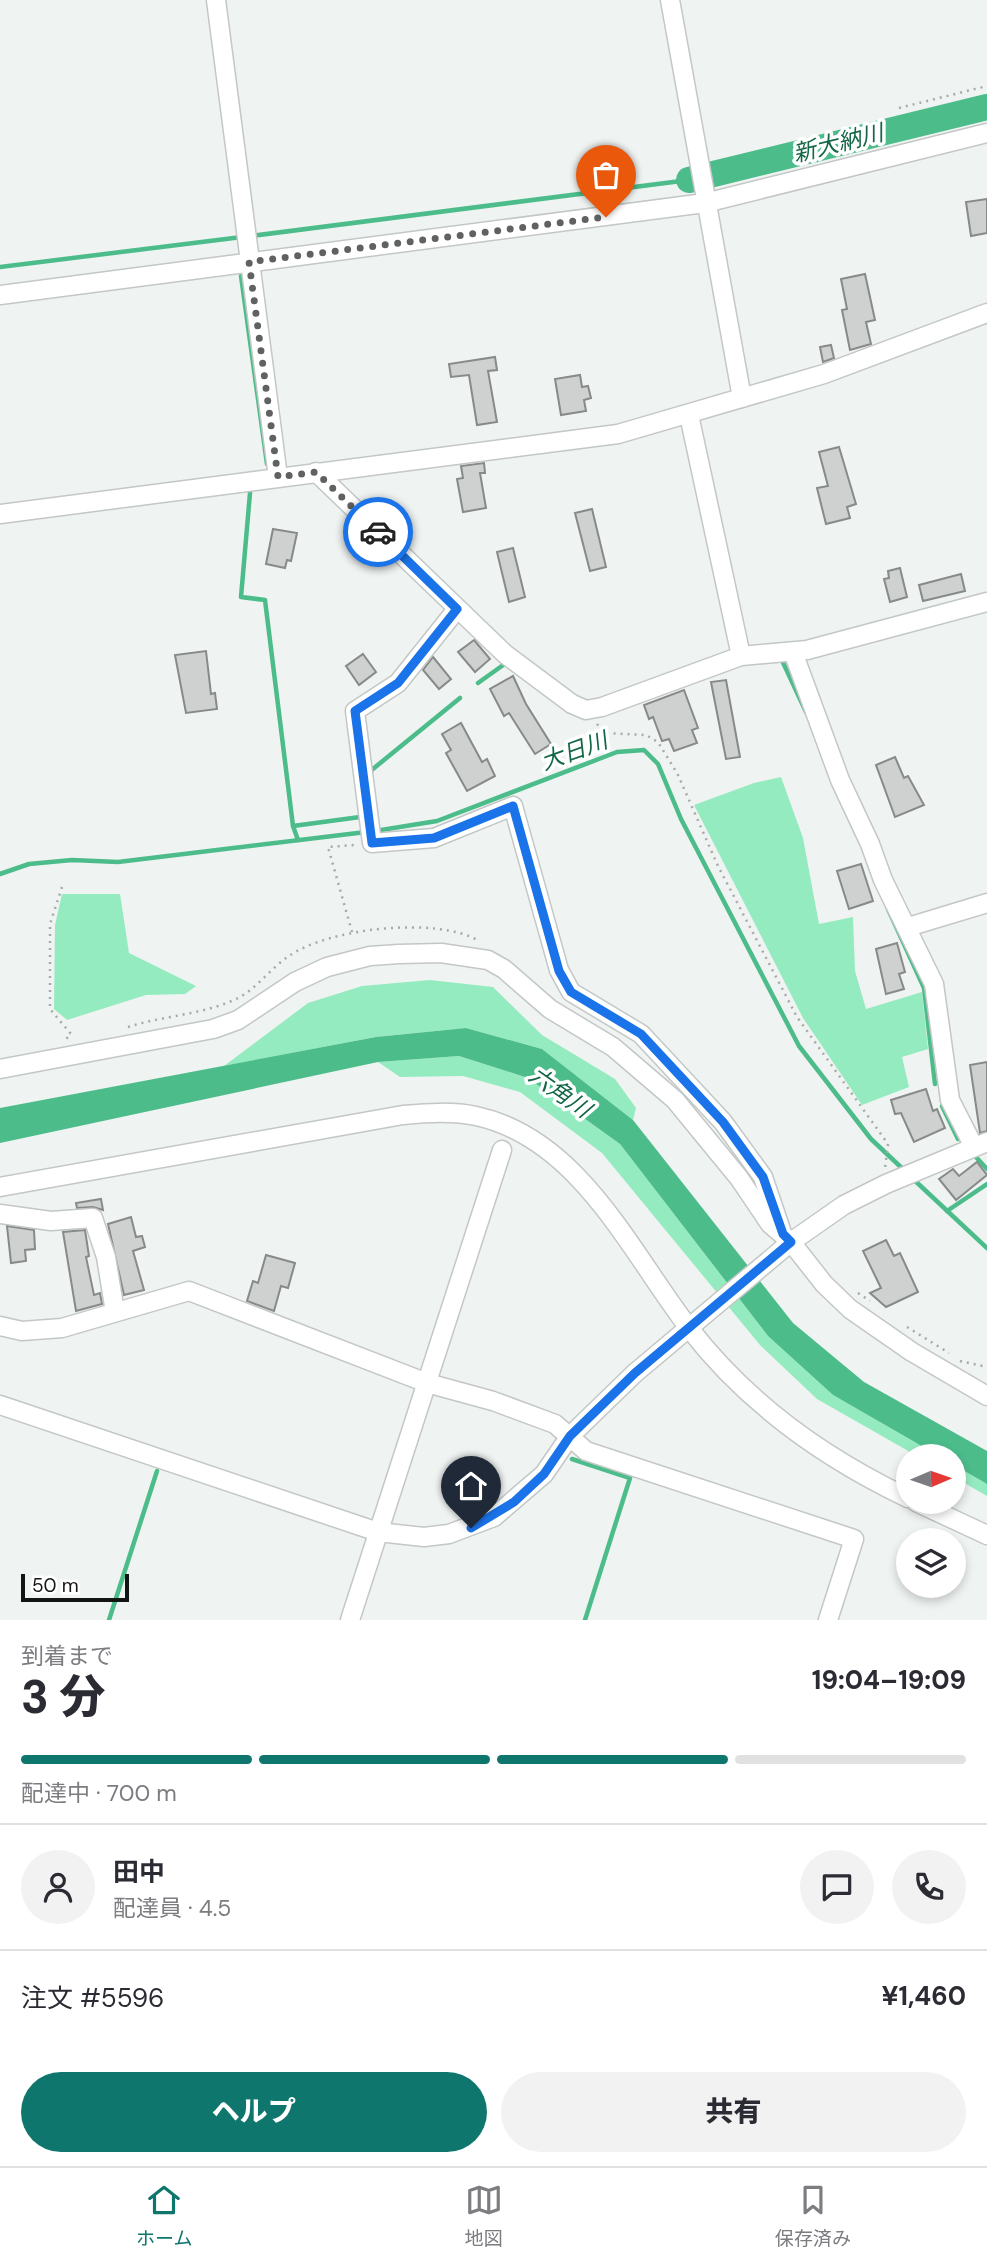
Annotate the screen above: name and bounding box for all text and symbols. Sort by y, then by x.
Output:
water label: 新大納川 [790,117,889,169]
pin [576,145,636,217]
icon: bag [587,156,625,194]
courier [343,497,413,567]
icon: car [359,513,397,551]
water label: 大日川 [536,724,614,777]
water label: 六角川 [523,1060,599,1126]
north arrow [896,1444,966,1514]
map controls [896,1444,966,1598]
pin [441,1456,501,1528]
icon: home [452,1467,490,1505]
button: layers [896,1528,966,1598]
scale bar [21,1571,130,1603]
text: 50 m [32,1573,79,1598]
text: 到着まで [21,1641,113,1671]
text: 19:04–19:09 [812,1663,966,1697]
text: 3 分 [21,1667,105,1727]
text: 配達中 · 700 m [21,1778,177,1808]
button: person [21,1850,95,1924]
button: chat [800,1850,874,1924]
button: phone [892,1850,966,1924]
text: 田中 [113,1855,165,1889]
text: 配達員 · 4.5 [113,1893,231,1923]
text: ¥1,460 [882,1979,966,2013]
text: 注文 #5596 [21,1981,164,2015]
button: ヘルプ [21,2072,487,2152]
button: 共有 [501,2072,966,2152]
tab: ホーム [136,2181,193,2251]
tab: 地図 [465,2181,503,2251]
tab: 保存済み [775,2181,851,2251]

